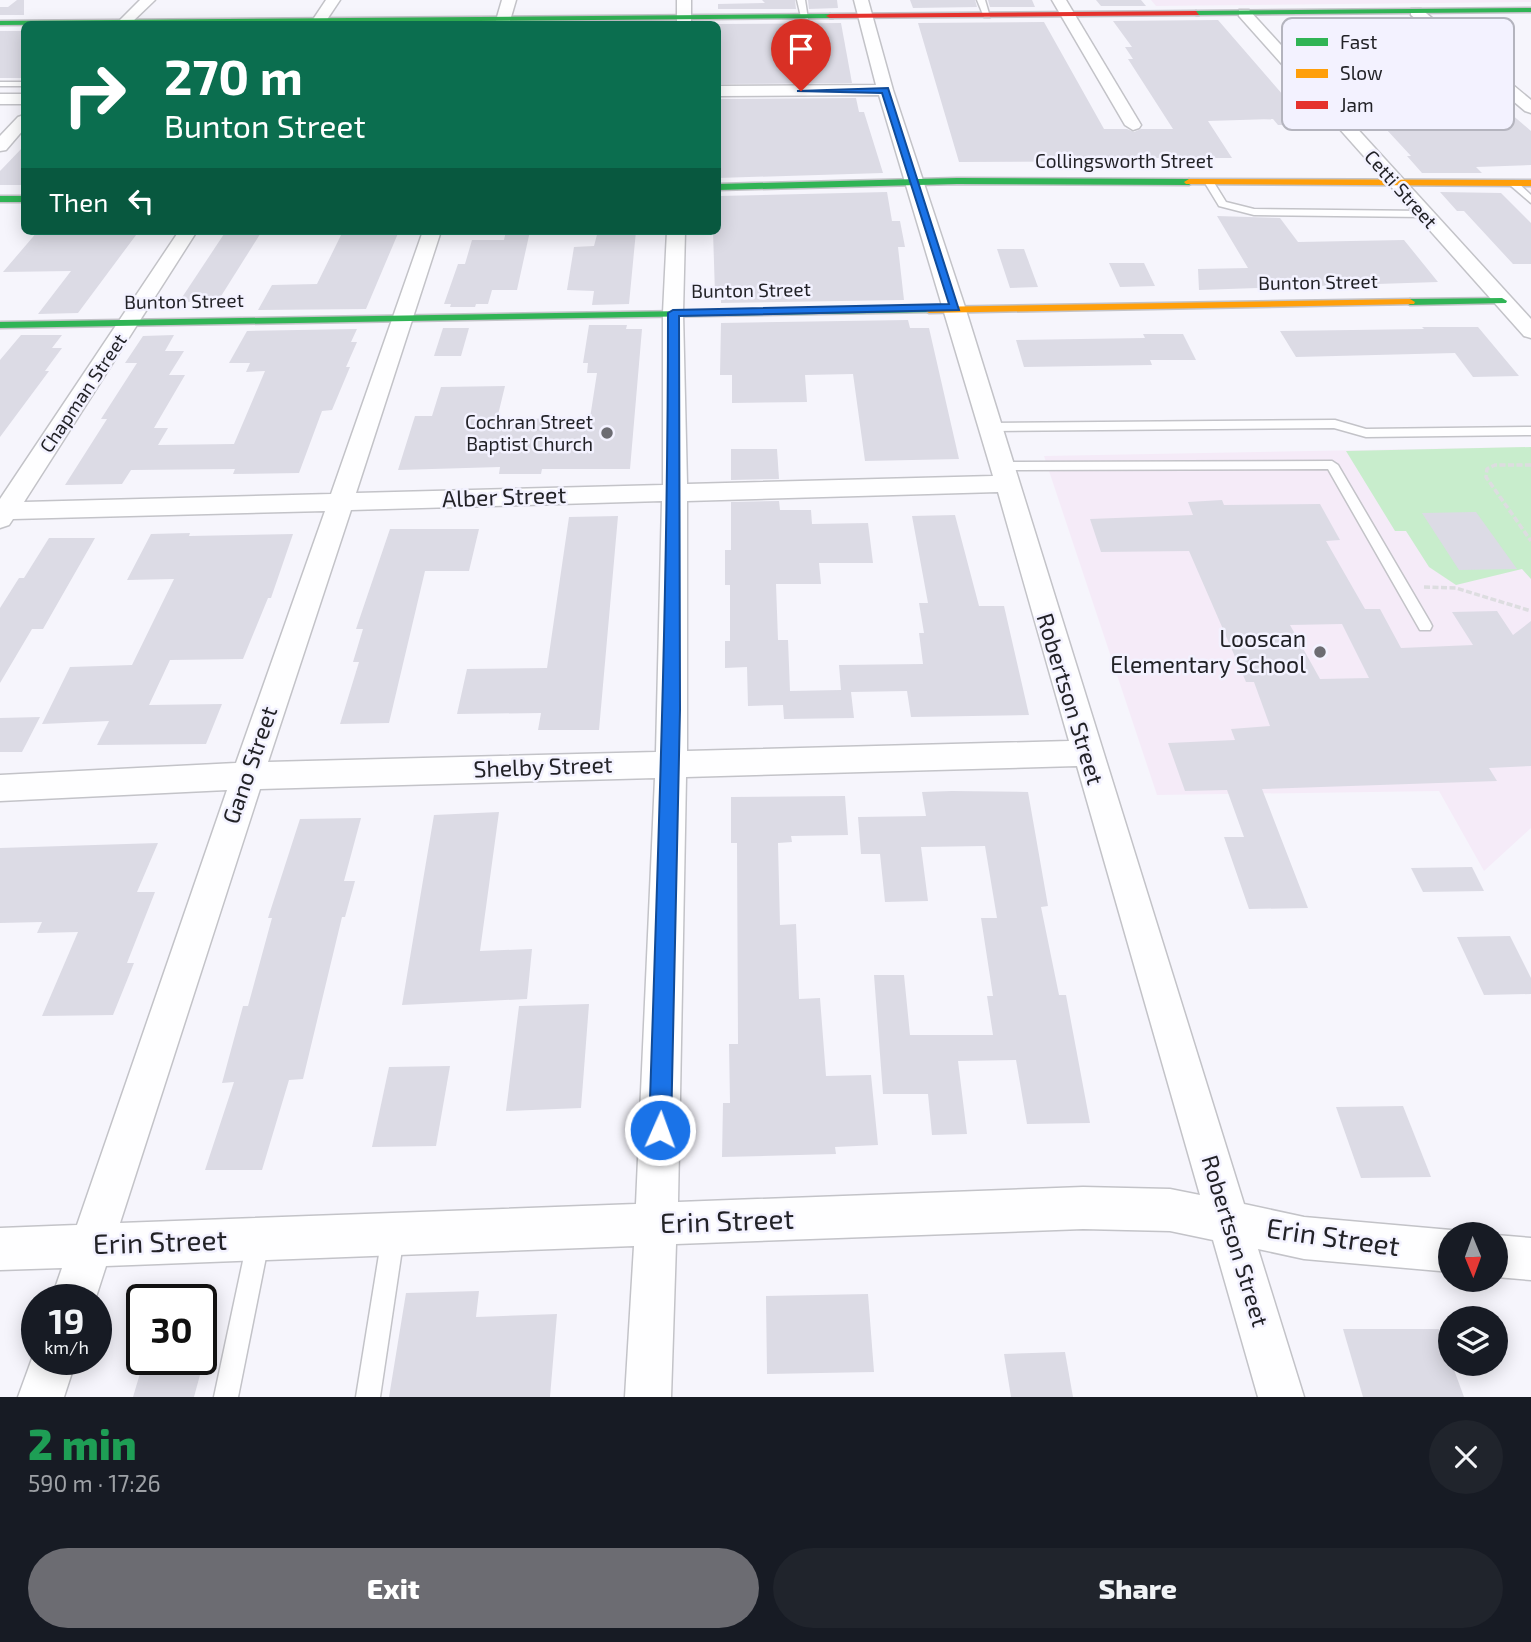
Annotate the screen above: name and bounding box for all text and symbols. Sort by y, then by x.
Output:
legend [1282,18,1514,130]
pin [771,19,831,91]
icon: arrive [782,30,820,68]
text: Fast [1340,30,1377,53]
text: 270 m [164,46,303,105]
icon: right [49,49,140,140]
text: Slow [1340,61,1383,84]
text: Jam [1340,93,1374,116]
text: Bunton Street [164,106,366,144]
street label: Cetti Street [1360,145,1442,233]
street label: Collingsworth Street [1035,149,1213,172]
icon: left [122,182,160,220]
text: Then [49,186,108,217]
street label: Bunton Street [1258,269,1378,294]
street label: Bunton Street [691,277,811,302]
street label: Bunton Street [124,288,244,313]
street label: Chapman Street [34,329,131,457]
place label: Cochran Street Baptist Church [465,410,593,455]
marker: Cochran Street Baptist Church [599,425,615,441]
street label: Alber Street [441,480,567,512]
street label: Robertson Street [1032,610,1110,788]
place label: Looscan Elementary School [1110,624,1306,678]
marker: Looscan Elementary School [1312,644,1328,660]
street label: Gano Street [216,702,282,827]
street label: Shelby Street [473,750,613,782]
position arrow [623,1093,697,1167]
street label: Robertson Street [1197,1152,1275,1330]
street label: Erin Street [659,1201,795,1239]
street label: Erin Street [1264,1210,1402,1262]
street label: Erin Street [92,1222,228,1260]
north arrow [1438,1222,1508,1292]
map controls [1438,1222,1508,1376]
speed limit sign: 30 [126,1284,217,1375]
text: 19 [49,1299,84,1341]
button: layers [1438,1306,1508,1376]
text: km/h [44,1336,89,1358]
text: 2 min [28,1418,137,1468]
button: close [1429,1420,1503,1494]
text: 590 m · 17:26 [28,1469,161,1497]
button: Exit [28,1548,759,1628]
button: Share [773,1548,1503,1628]

